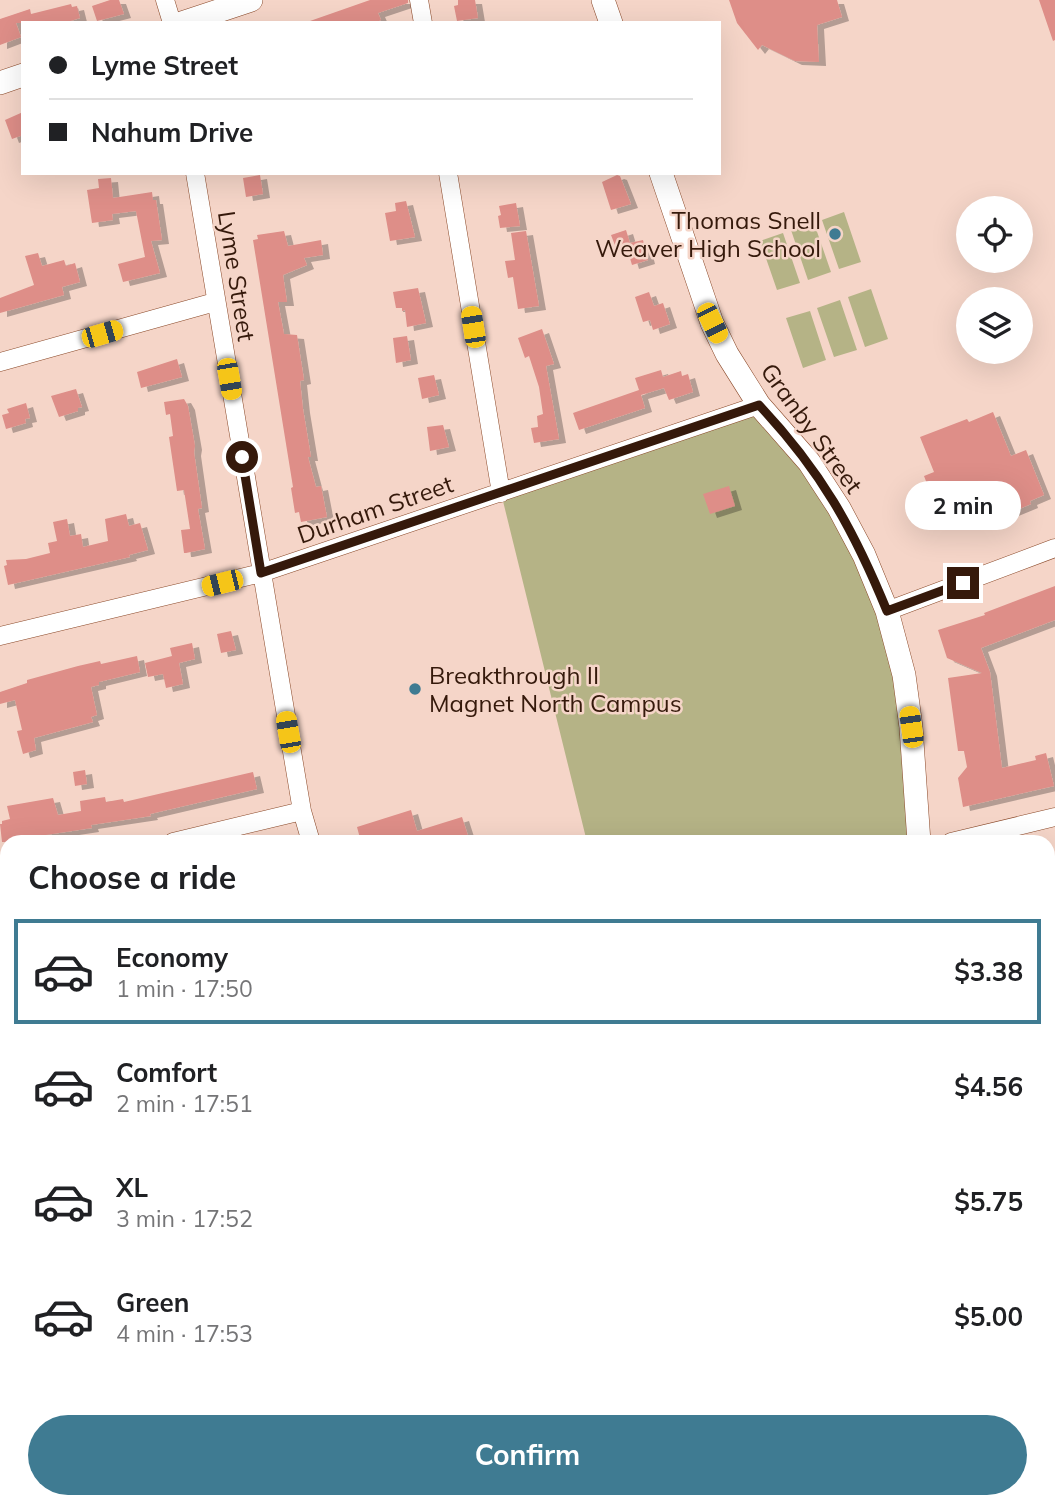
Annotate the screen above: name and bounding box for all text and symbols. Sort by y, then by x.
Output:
text: Lyme Street [91,49,238,82]
text: Nahum Drive [91,116,253,149]
map controls [956,196,1033,364]
button: locate [956,196,1033,273]
place label: Thomas Snell Weaver High School [595,205,821,263]
street label: Lyme Street [212,209,262,343]
marker: Thomas Snell Weaver High School [827,226,843,242]
button: layers [956,287,1033,364]
car [694,300,731,346]
car [460,305,487,349]
car [79,318,126,350]
car [216,356,243,402]
street label: Granby Street [755,357,869,499]
route start [226,441,258,473]
street label: Durham Street [293,468,457,550]
callout: 2 min [905,482,1021,530]
text: 2 min [933,491,993,520]
route end [947,567,979,599]
car [200,568,245,598]
place label: Breakthrough II Magnet North Campus [429,660,682,718]
marker: Breakthrough II Magnet North Campus [407,681,423,697]
car [898,705,925,749]
car [275,709,302,755]
text: Choose a ride [28,857,236,897]
icon: car [32,940,95,1003]
text: Economy [116,941,228,974]
text: $3.38 [954,955,1023,988]
text: 1 min · 17:50 [116,974,253,1003]
icon: car [32,1055,95,1118]
text: Comfort [116,1056,217,1089]
text: $4.56 [954,1070,1023,1103]
text: 2 min · 17:51 [116,1089,253,1118]
icon: car [32,1170,95,1233]
text: XL [116,1171,148,1204]
text: $5.75 [954,1185,1023,1218]
text: 3 min · 17:52 [116,1204,253,1233]
icon: car [32,1285,95,1348]
text: Green [116,1286,189,1319]
text: $5.00 [954,1300,1023,1333]
text: 4 min · 17:53 [116,1319,253,1348]
button: Confirm [28,1415,1027,1495]

